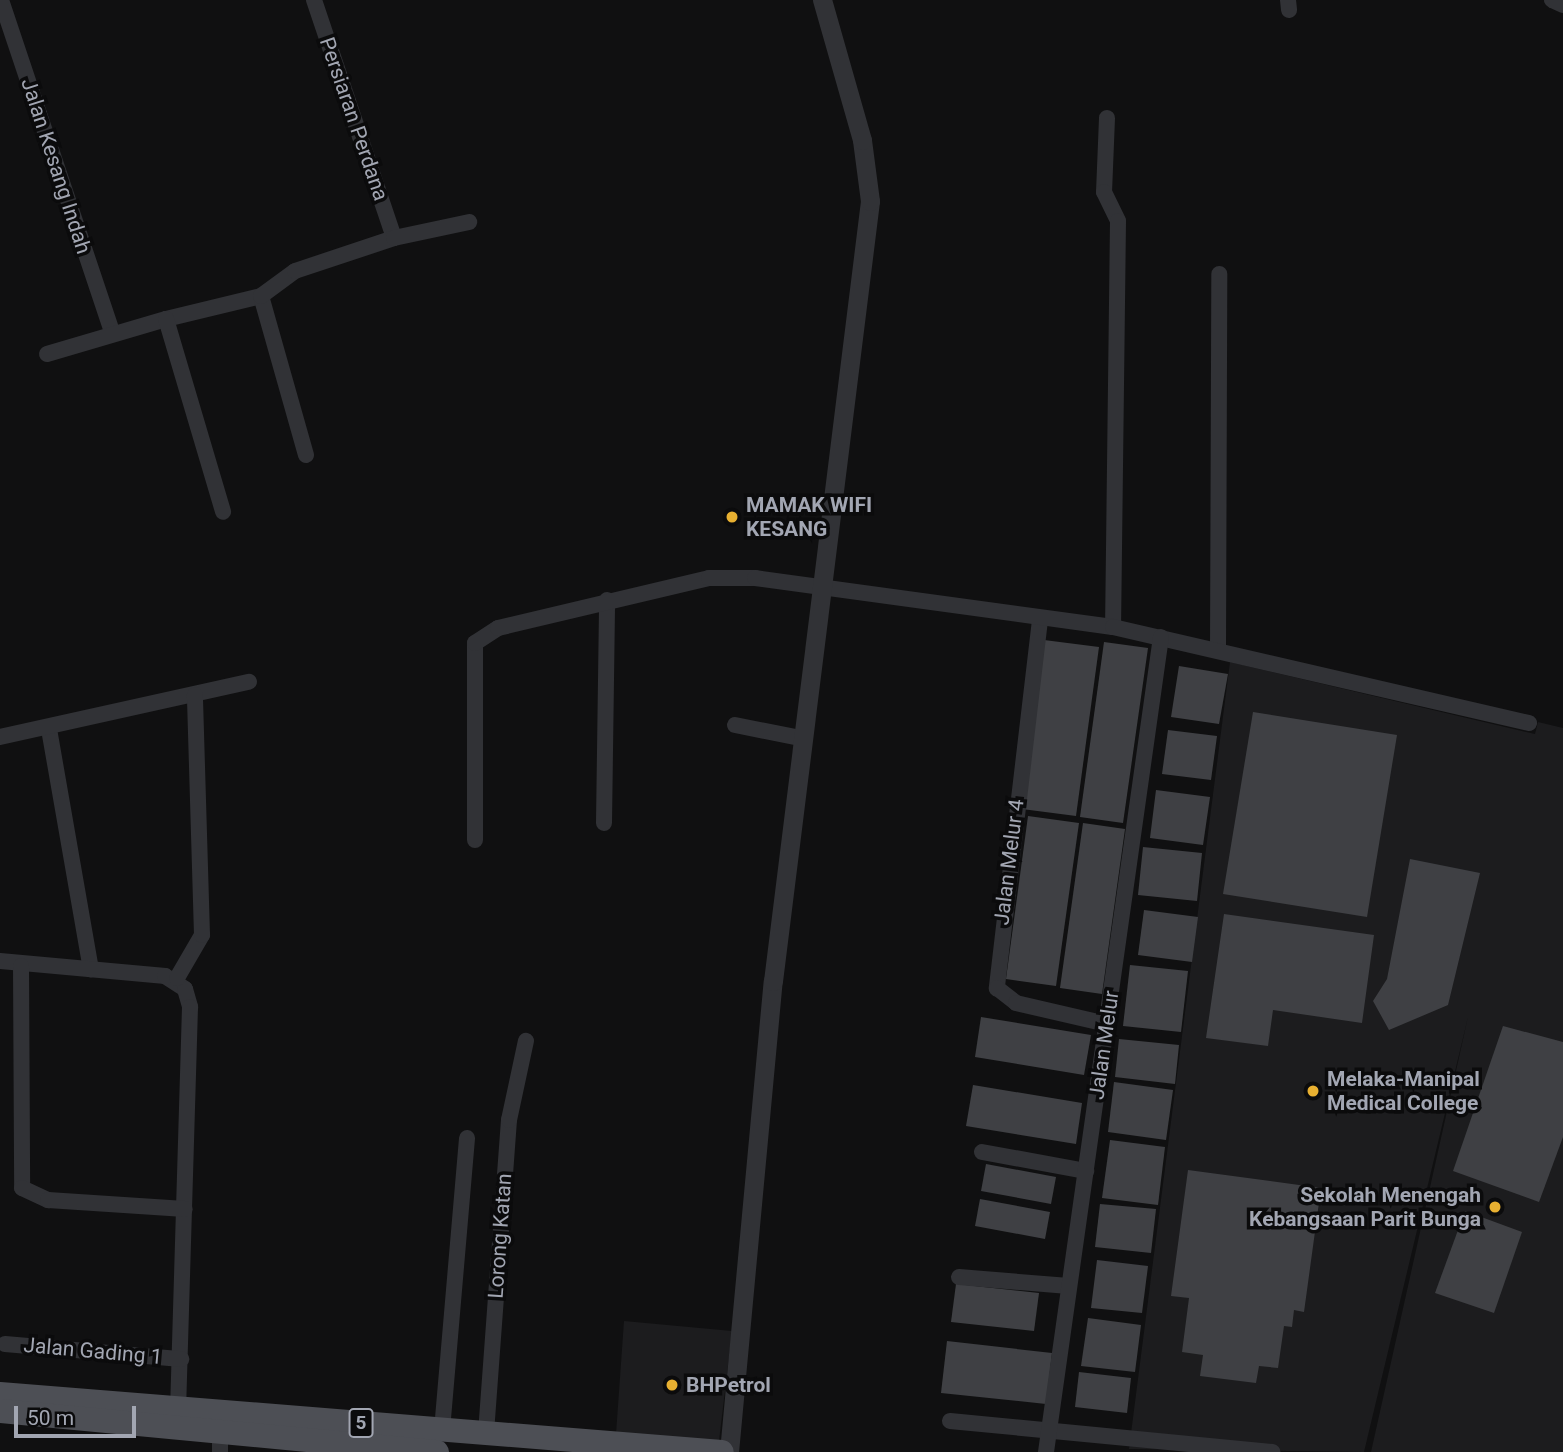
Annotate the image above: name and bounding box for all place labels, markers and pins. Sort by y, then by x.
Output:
place label: MAMAK WIFI KESANG [746,492,872,542]
marker: MAMAK WIFI KESANG [724,509,740,525]
place label: Melaka-Manipal Medical College [1327,1066,1480,1116]
marker: Melaka-Manipal Medical College [1305,1083,1321,1099]
place label: Sekolah Menengah Kebangsaan Parit Bunga [1249,1182,1481,1232]
marker: Sekolah Menengah Kebangsaan Parit Bunga [1487,1199,1503,1215]
place label: BHPetrol [686,1372,771,1398]
marker: BHPetrol [664,1377,680,1393]

